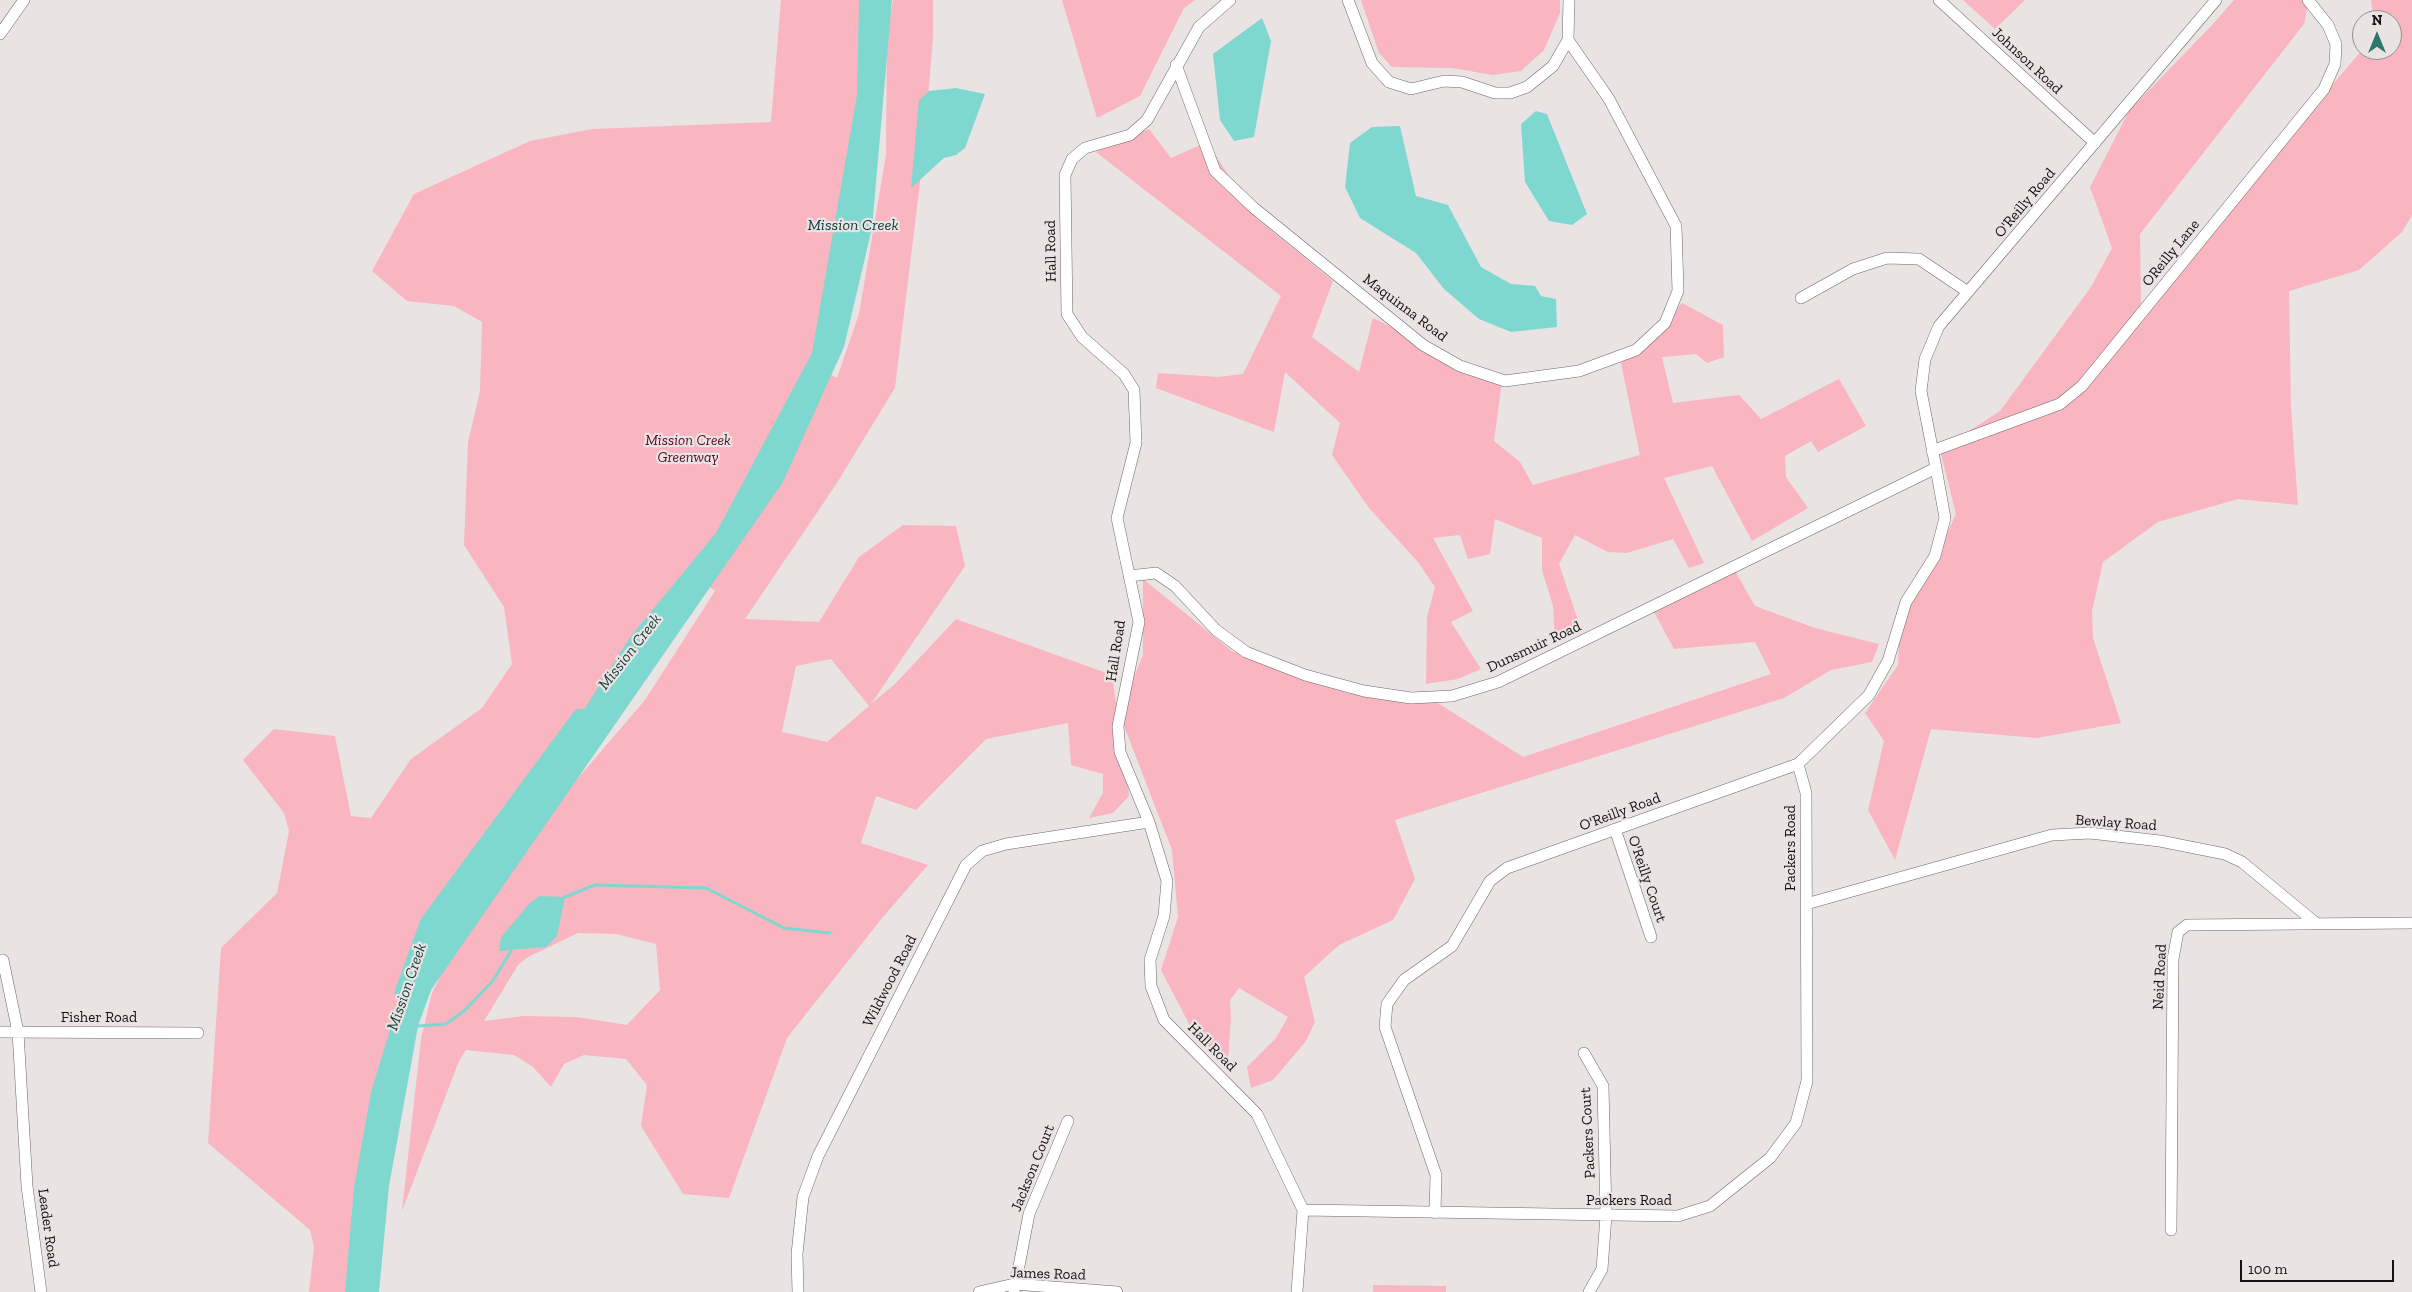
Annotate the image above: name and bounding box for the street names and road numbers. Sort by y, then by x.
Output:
street label: Johnson Road [1988,24,2066,98]
street label: O'Reilly Road [1991,165,2059,241]
street label: OReilly Lane [2139,216,2203,290]
street label: Hall Road [1041,220,1061,282]
street label: Maquinna Road [1359,270,1451,346]
street label: Dunsmuir Road [1484,617,1584,677]
street label: Hall Road [1102,619,1130,683]
street label: O'Reilly Road [1577,789,1663,835]
street label: Packers Road [1782,805,1800,891]
street label: Bewlay Road [2075,811,2157,835]
street label: O'Reilly Court [1624,833,1670,925]
street label: Wildwood Road [859,932,921,1030]
street label: Neid Road [2149,944,2171,1010]
street label: Fisher Road [61,1009,137,1027]
street label: Hall Road [1184,1019,1240,1075]
street label: Packers Court [1577,1087,1599,1179]
street label: Jackson Court [1007,1122,1059,1214]
street label: Leader Road [34,1187,62,1269]
street label: Packers Road [1586,1192,1672,1210]
street label: James Road [1010,1264,1086,1284]

